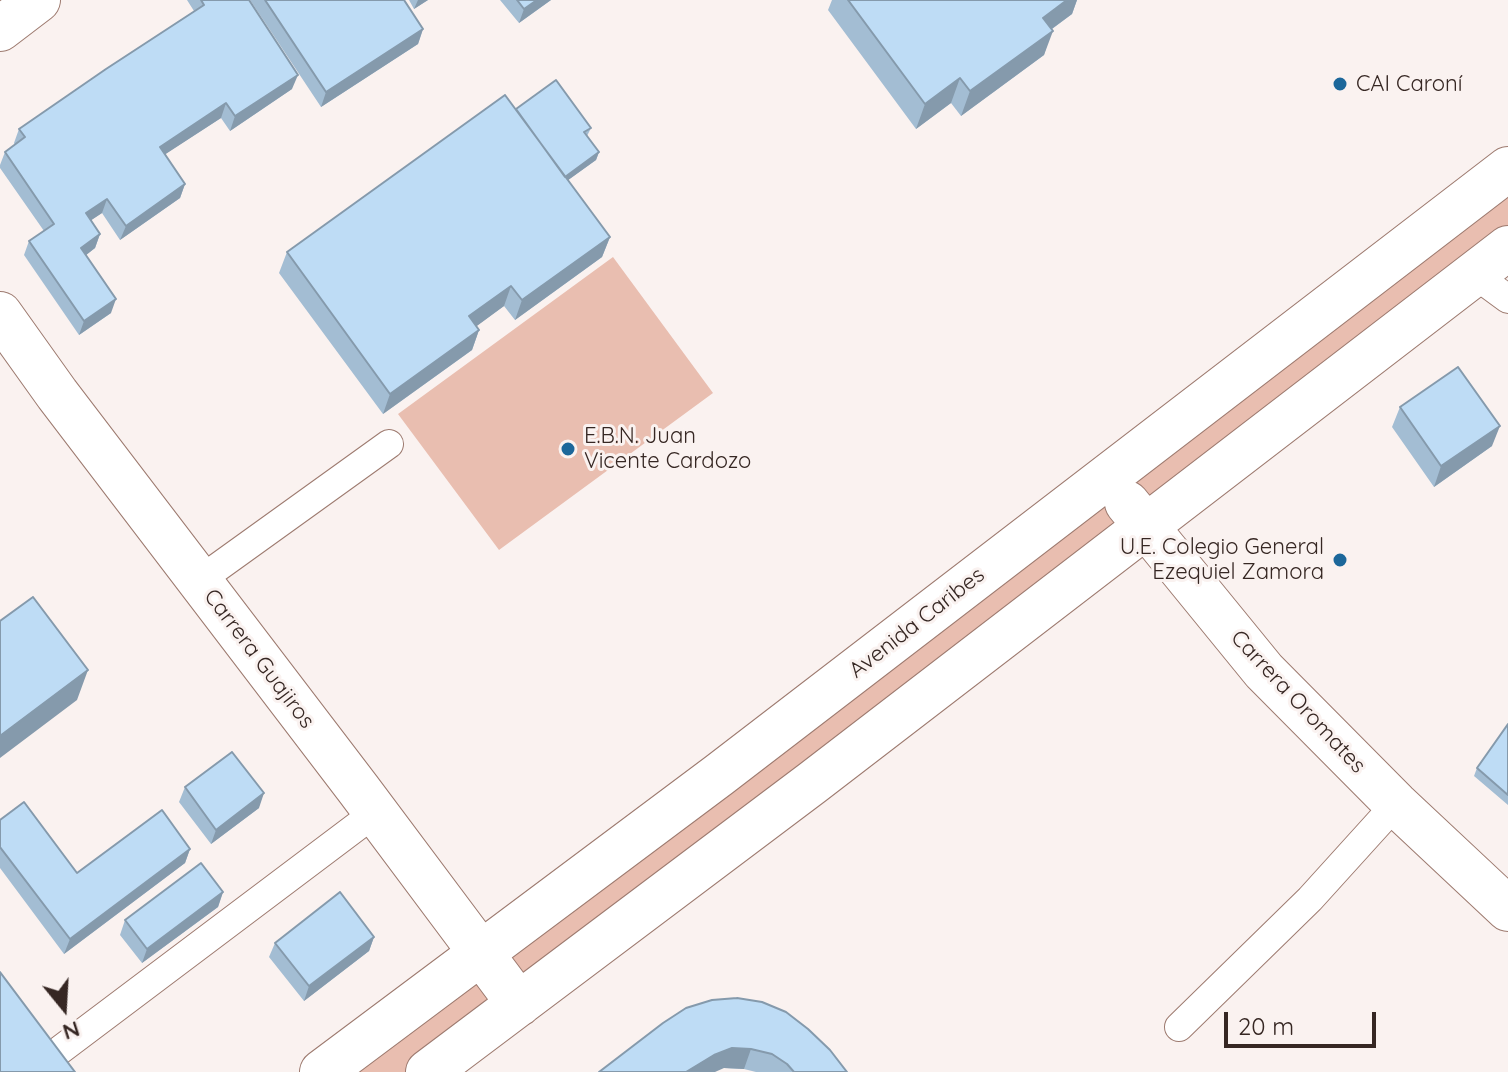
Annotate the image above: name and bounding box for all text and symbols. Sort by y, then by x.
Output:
place label: CAI Caroní [1356,71,1463,97]
marker: CAI Caroní [1331,75,1349,93]
place label: E.B.N. Juan Vicente Cardozo [584,423,751,474]
marker: E.B.N. Juan Vicente Cardozo [559,440,577,458]
place label: U.E. Colegio General Ezequiel Zamora [1120,534,1324,586]
marker: U.E. Colegio General Ezequiel Zamora [1331,551,1349,569]
street label: Avenida Caribes [844,562,990,684]
street label: Carrera Guajiros [198,584,320,734]
street label: Carrera Oromates [1225,625,1371,779]
north arrow [24,968,104,1048]
scale bar [1228,996,1380,1046]
text: 20 m [1238,1011,1294,1041]
text: N [59,1015,83,1047]

